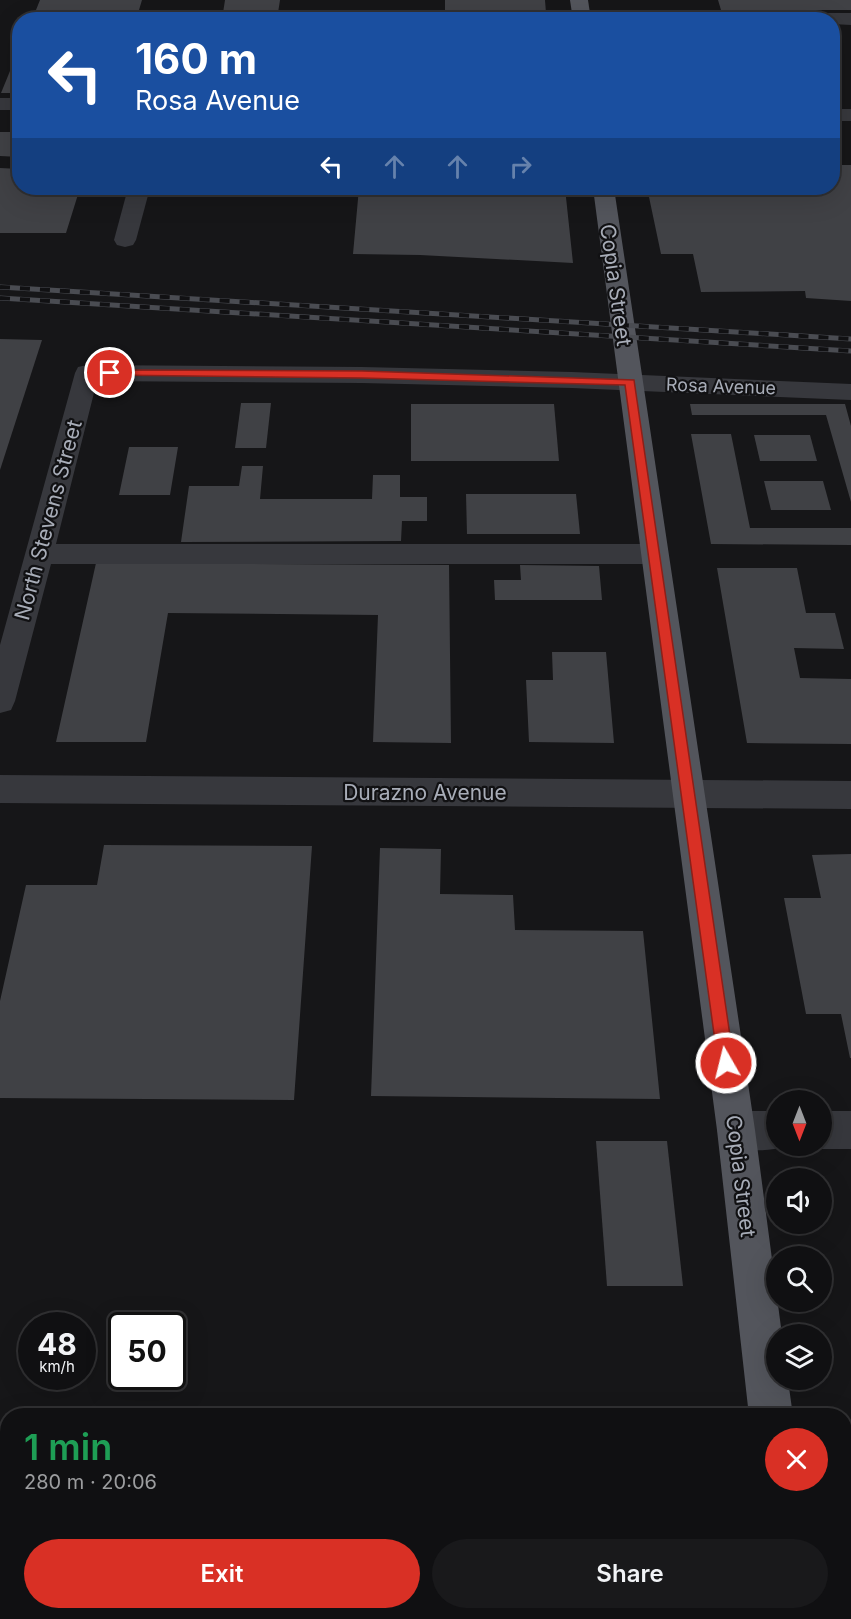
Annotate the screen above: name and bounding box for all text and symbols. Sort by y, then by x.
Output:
text: 160 m [135,33,257,84]
icon: left [36,36,114,114]
text: Rosa Avenue [135,84,300,117]
icon: left [315,150,348,183]
icon: ahead [378,150,411,183]
icon: ahead [441,150,474,183]
icon: right [504,150,537,183]
street label: Copia Street [595,222,637,348]
pin [84,347,135,398]
icon: arrive [93,356,126,389]
street label: Rosa Avenue [666,374,776,398]
street label: North Stevens Street [9,417,87,623]
street label: Durazno Avenue [343,780,507,805]
position arrow [694,1031,758,1095]
north arrow [766,1090,832,1156]
map controls [766,1090,832,1390]
street label: Copia Street [721,1114,761,1239]
button: sound [766,1168,832,1234]
button: search [766,1246,832,1312]
speed limit sign: 50 [108,1312,186,1390]
button: layers [766,1324,832,1390]
text: 48 [37,1326,77,1362]
text: km/h [39,1357,75,1376]
text: 1 min [24,1425,112,1469]
button: close [765,1428,828,1491]
text: 280 m · 20:06 [24,1470,157,1494]
button: Exit [24,1539,420,1608]
button: Share [432,1539,828,1608]

